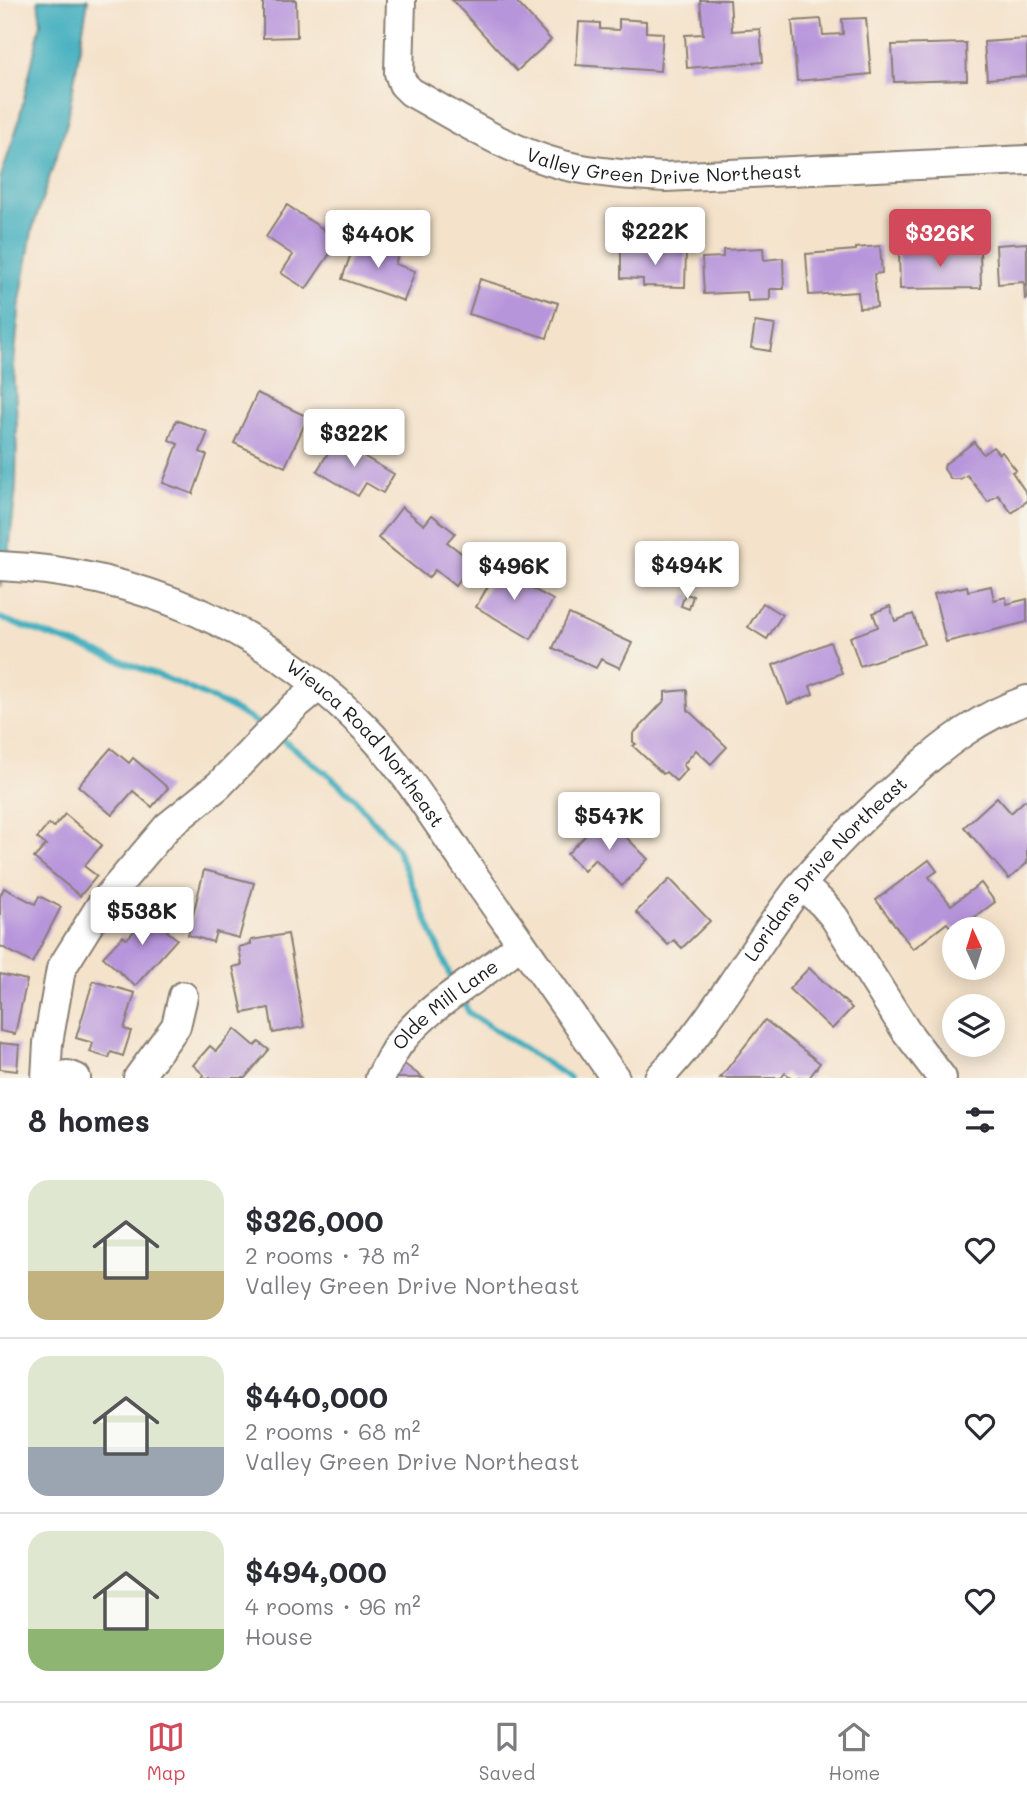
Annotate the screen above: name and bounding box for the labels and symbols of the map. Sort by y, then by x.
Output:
street label: Valley Green Drive Northeast [523,141,802,189]
pin: $222K [606,208,704,267]
pin: $440K [329,210,427,270]
pin: $326K [891,210,989,269]
pin: $322K [305,410,403,469]
pin: $496K [465,542,563,602]
pin: $494K [638,542,736,601]
street label: Wieuca Road Northeast [282,653,450,832]
street label: Loridans Drive Northeast [738,770,912,966]
pin: $547K [560,792,658,852]
pin: $538K [93,888,191,947]
north arrow [942,917,1004,980]
street label: Olde Mill Lane [386,953,503,1055]

